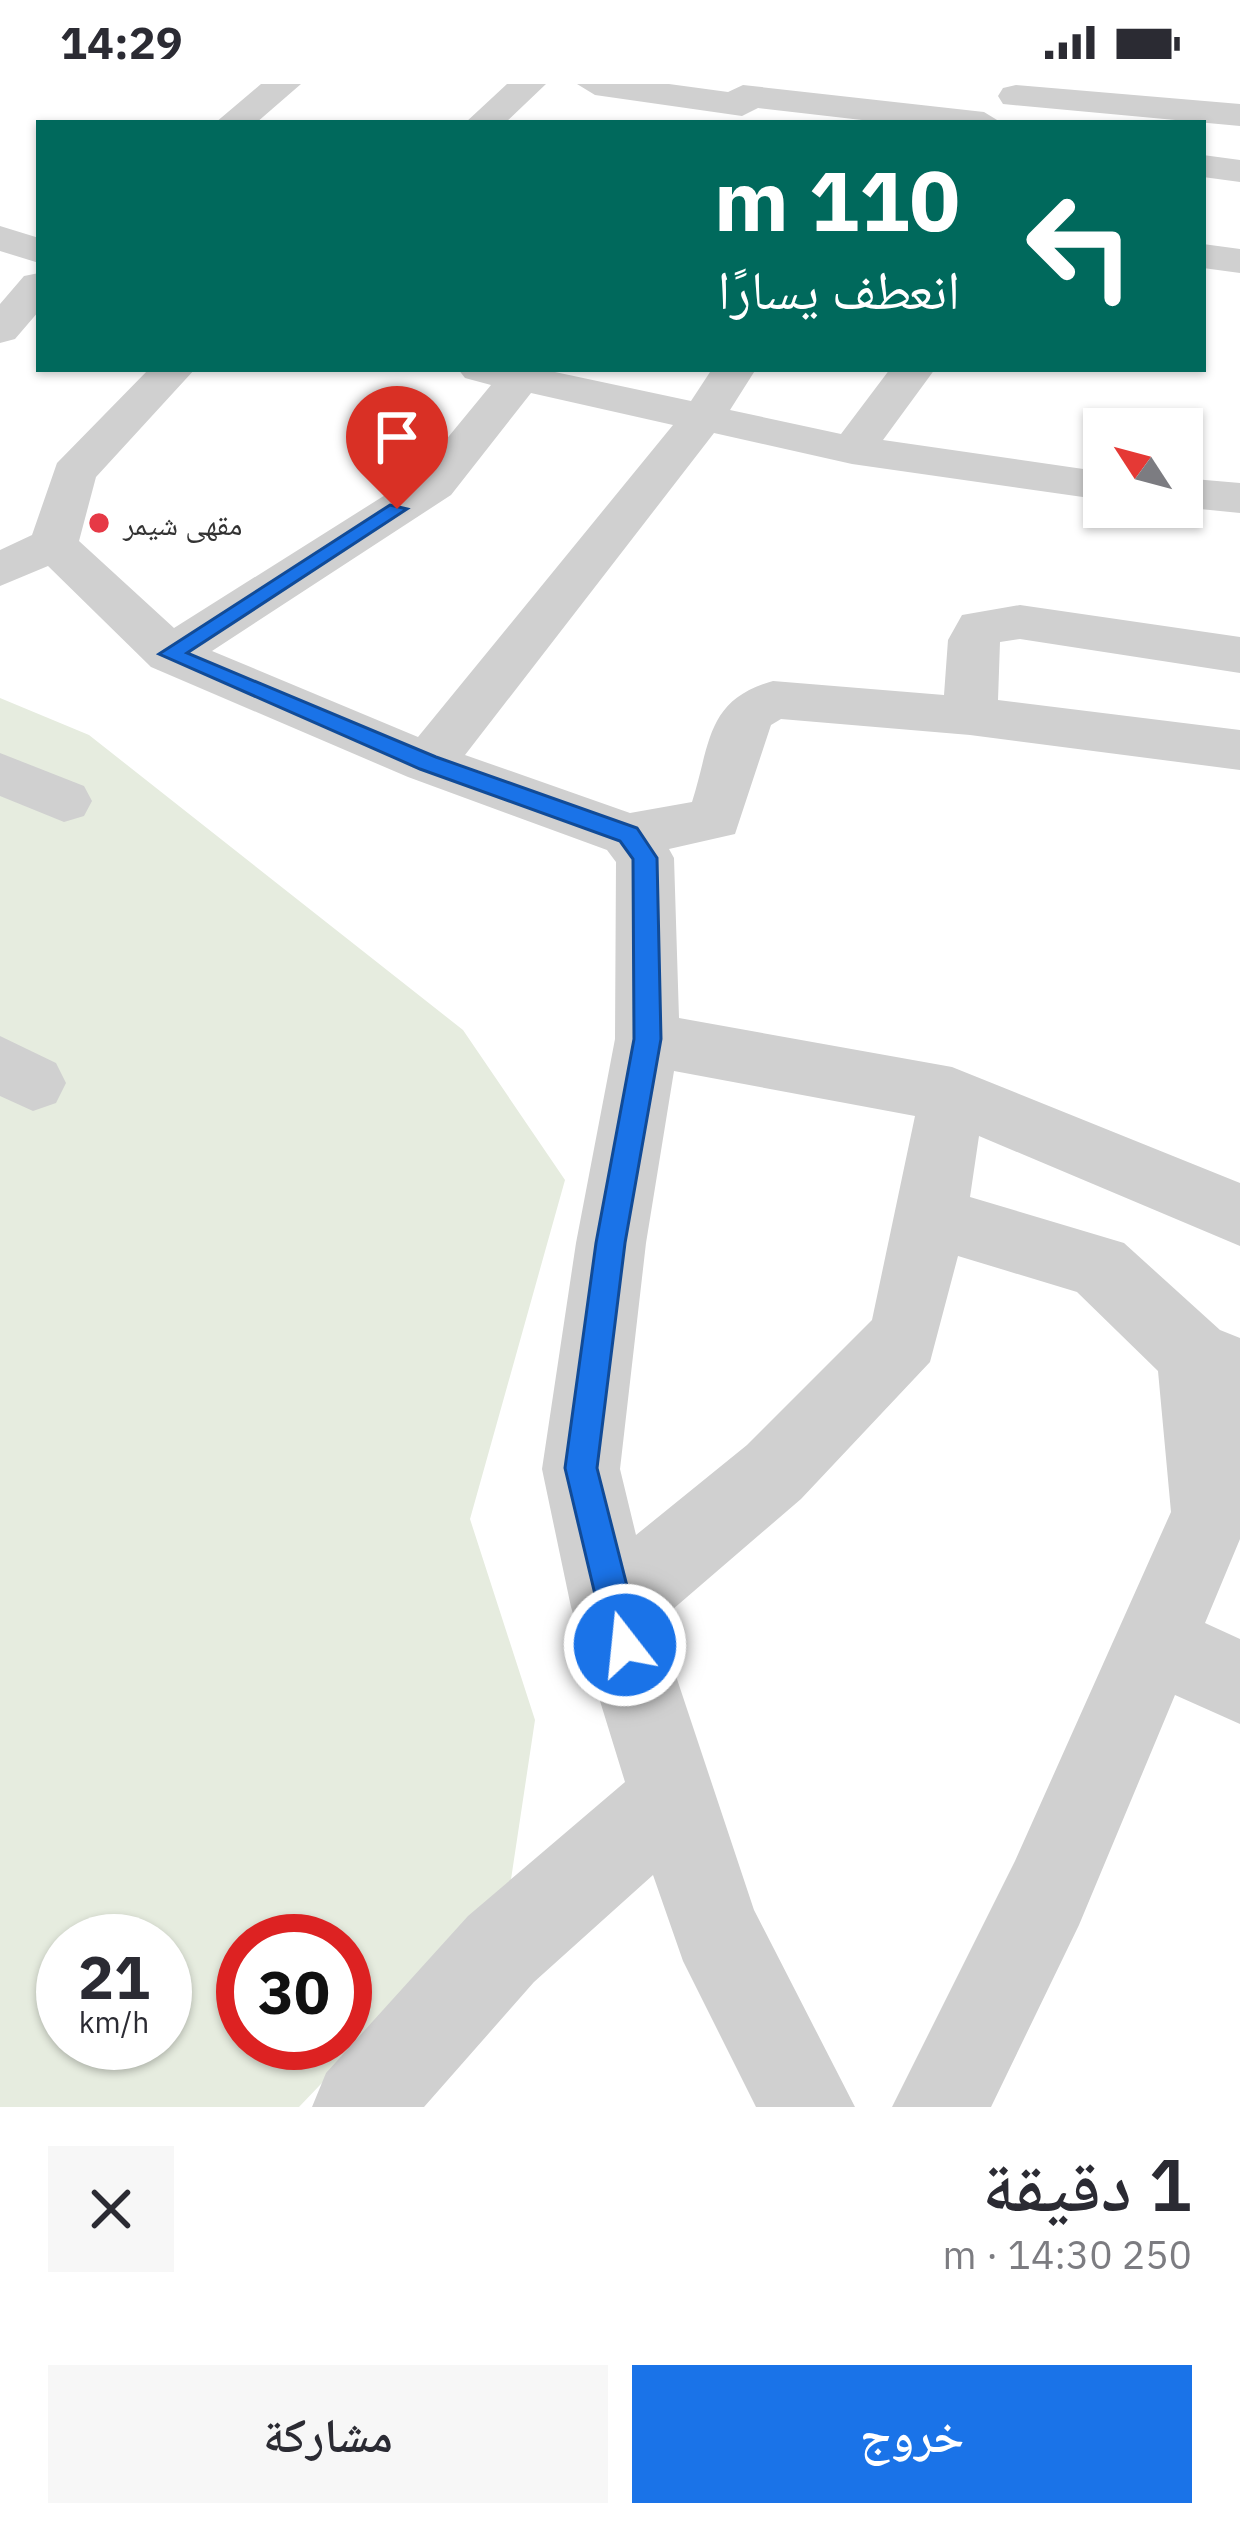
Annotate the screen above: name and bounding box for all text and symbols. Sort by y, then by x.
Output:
text: 14:29 [60,13,183,71]
text: 110 m [714,145,960,254]
icon: left [1002,168,1158,324]
text: انعطف يسارًا [717,254,960,324]
pin [346,386,448,509]
icon: arrive [364,404,430,470]
north arrow [1083,408,1203,528]
map controls [1083,408,1203,528]
place label: مقهى شيمر [122,504,242,543]
marker: مقهى شيمر [86,510,112,536]
position arrow [562,1582,688,1708]
speed limit sign: 30 [216,1914,372,2070]
text: 21 [78,1937,150,2016]
text: km/h [79,2002,149,2041]
text: 1 دقيقة [982,2137,1192,2231]
button: close [48,2146,174,2272]
text: 250 m · 14:30 [942,2229,1192,2280]
button: مشاركة [48,2365,608,2503]
button: خروج [632,2365,1192,2503]

